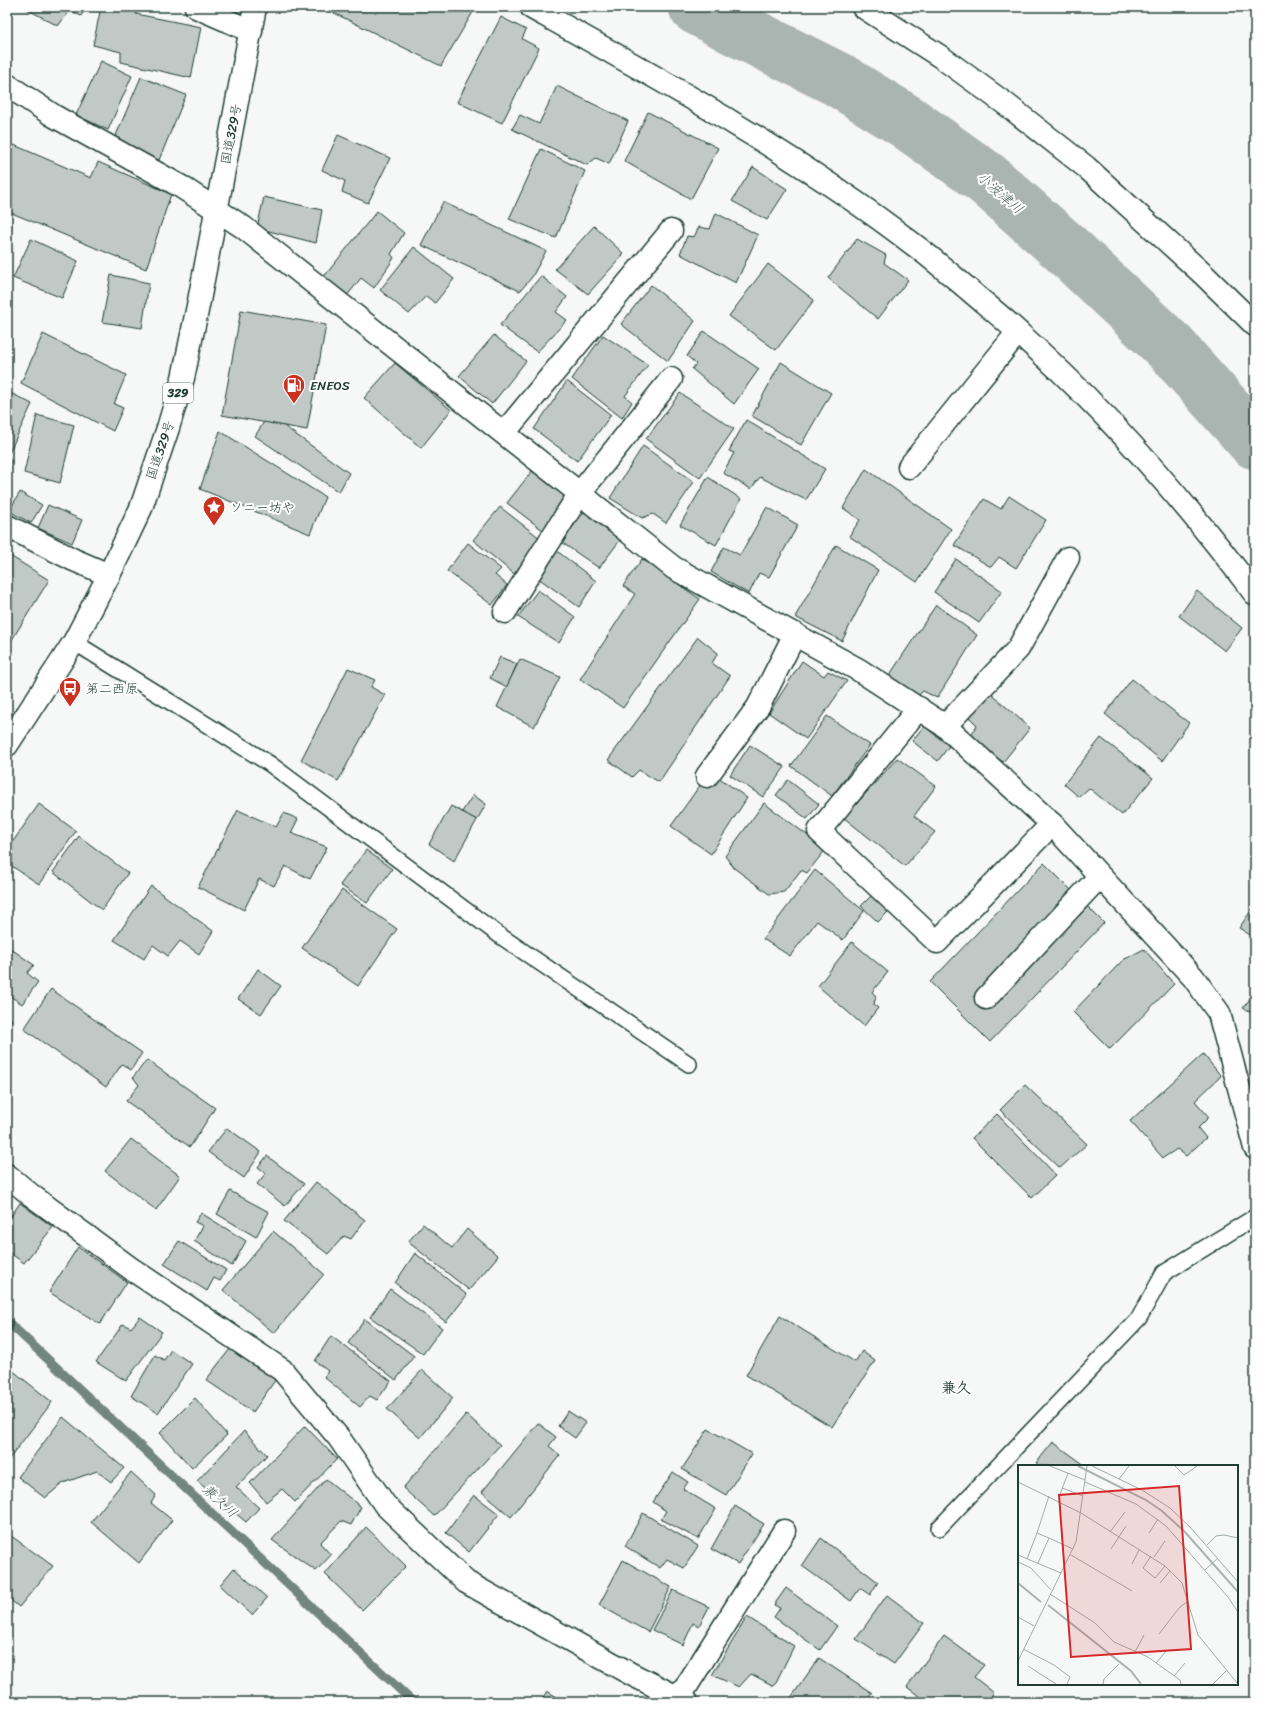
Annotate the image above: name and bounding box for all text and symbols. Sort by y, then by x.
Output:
street label: 国道329号 [214,102,248,166]
water label: 小波津川 [971,165,1029,221]
fuel station icon: ENEOS [281,372,307,405]
place label: ENEOS [310,374,350,397]
road number: 329 [163,383,193,403]
street label: 国道329号 [139,417,181,483]
place icon: ソニー坊や [201,494,227,527]
place label: ソニー坊や [230,496,295,519]
bus stop icon: 第二西原 [57,675,83,708]
place label: 第二西原 [86,677,138,700]
district label: 兼久 [941,1375,971,1401]
inset map [1018,1465,1238,1685]
water label: 兼久川 [196,1478,244,1524]

